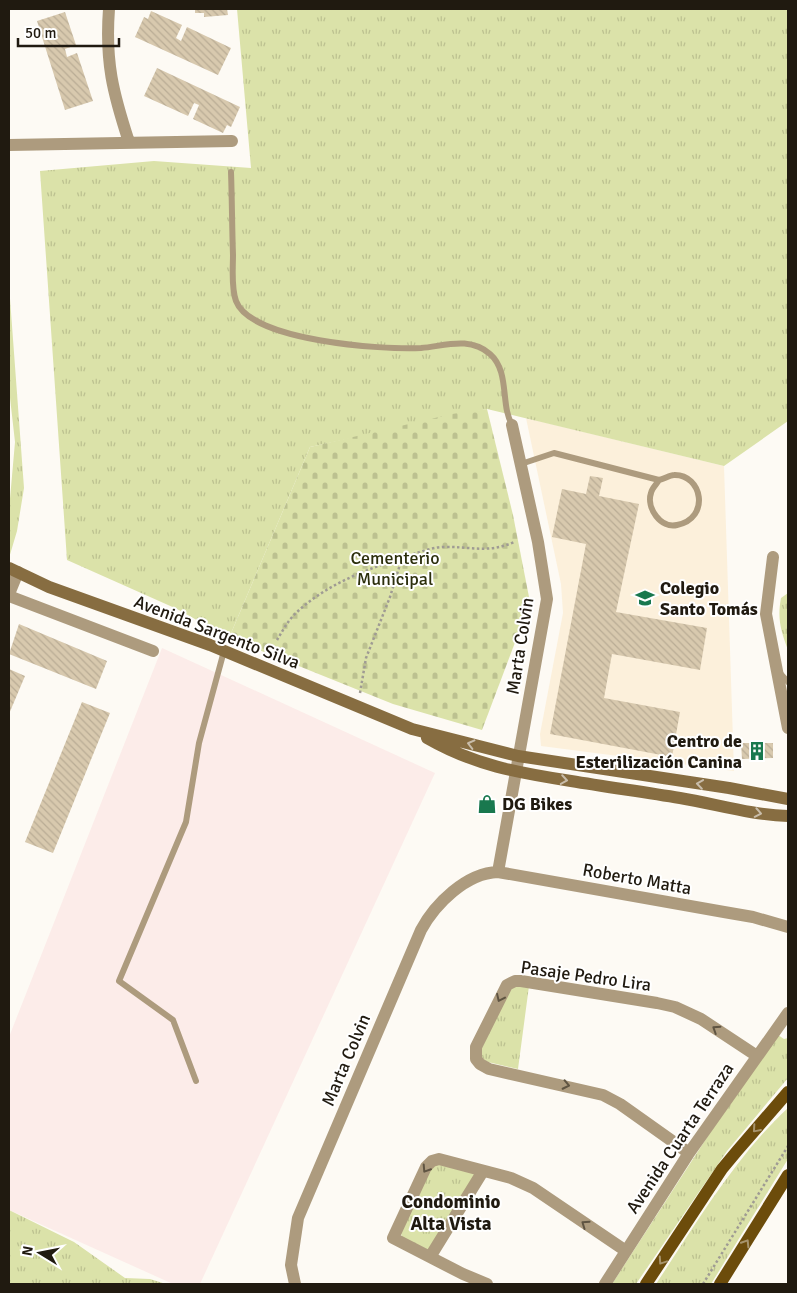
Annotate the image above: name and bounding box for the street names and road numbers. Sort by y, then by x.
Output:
street label: Avenida Sargento Silva [131,590,303,674]
street label: Marta Colvin [501,596,539,696]
street label: Roberto Matta [581,859,693,899]
street label: Pasaje Pedro Lira [519,956,653,996]
street label: Marta Colvin [317,1011,375,1109]
street label: Avenida Cuarta Terraza [621,1059,739,1217]

